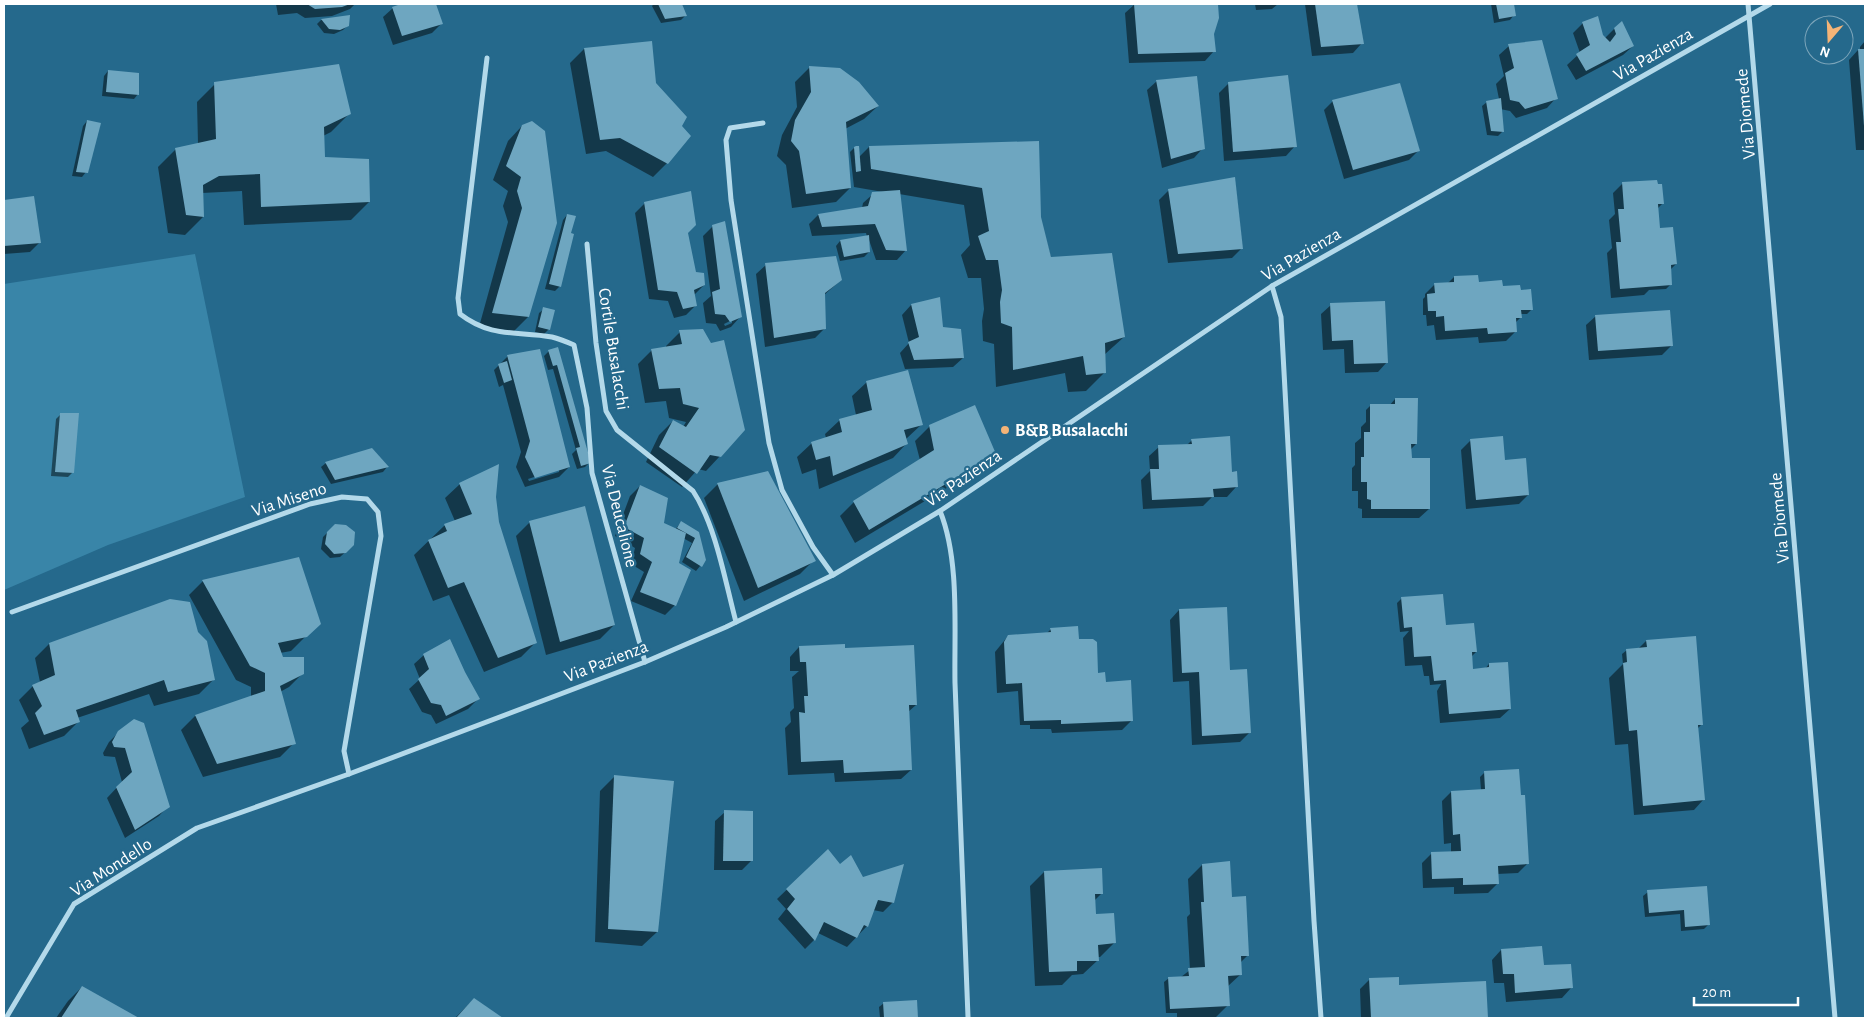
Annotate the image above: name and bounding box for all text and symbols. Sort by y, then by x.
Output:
north arrow [1804,15,1854,65]
street label: Via Pazienza [1611,25,1696,85]
text: N [1818,43,1832,60]
street label: Via Diomede [1733,68,1759,160]
street label: Via Pazienza [1259,225,1344,285]
street label: Cortile Busalacchi [594,287,632,412]
place label: B&B Busalacchi [1015,422,1128,440]
marker: B&B Busalacchi [999,424,1011,436]
street label: Via Pazienza [922,447,1005,511]
street label: Via Deucalione [598,463,640,569]
street label: Via Diomede [1767,472,1793,564]
street label: Via Miseno [250,479,329,520]
street label: Via Pazienza [562,638,651,686]
street label: Via Mondello [68,835,156,901]
scale bar [1694,974,1798,1006]
text: 20 m [1702,985,1731,1000]

